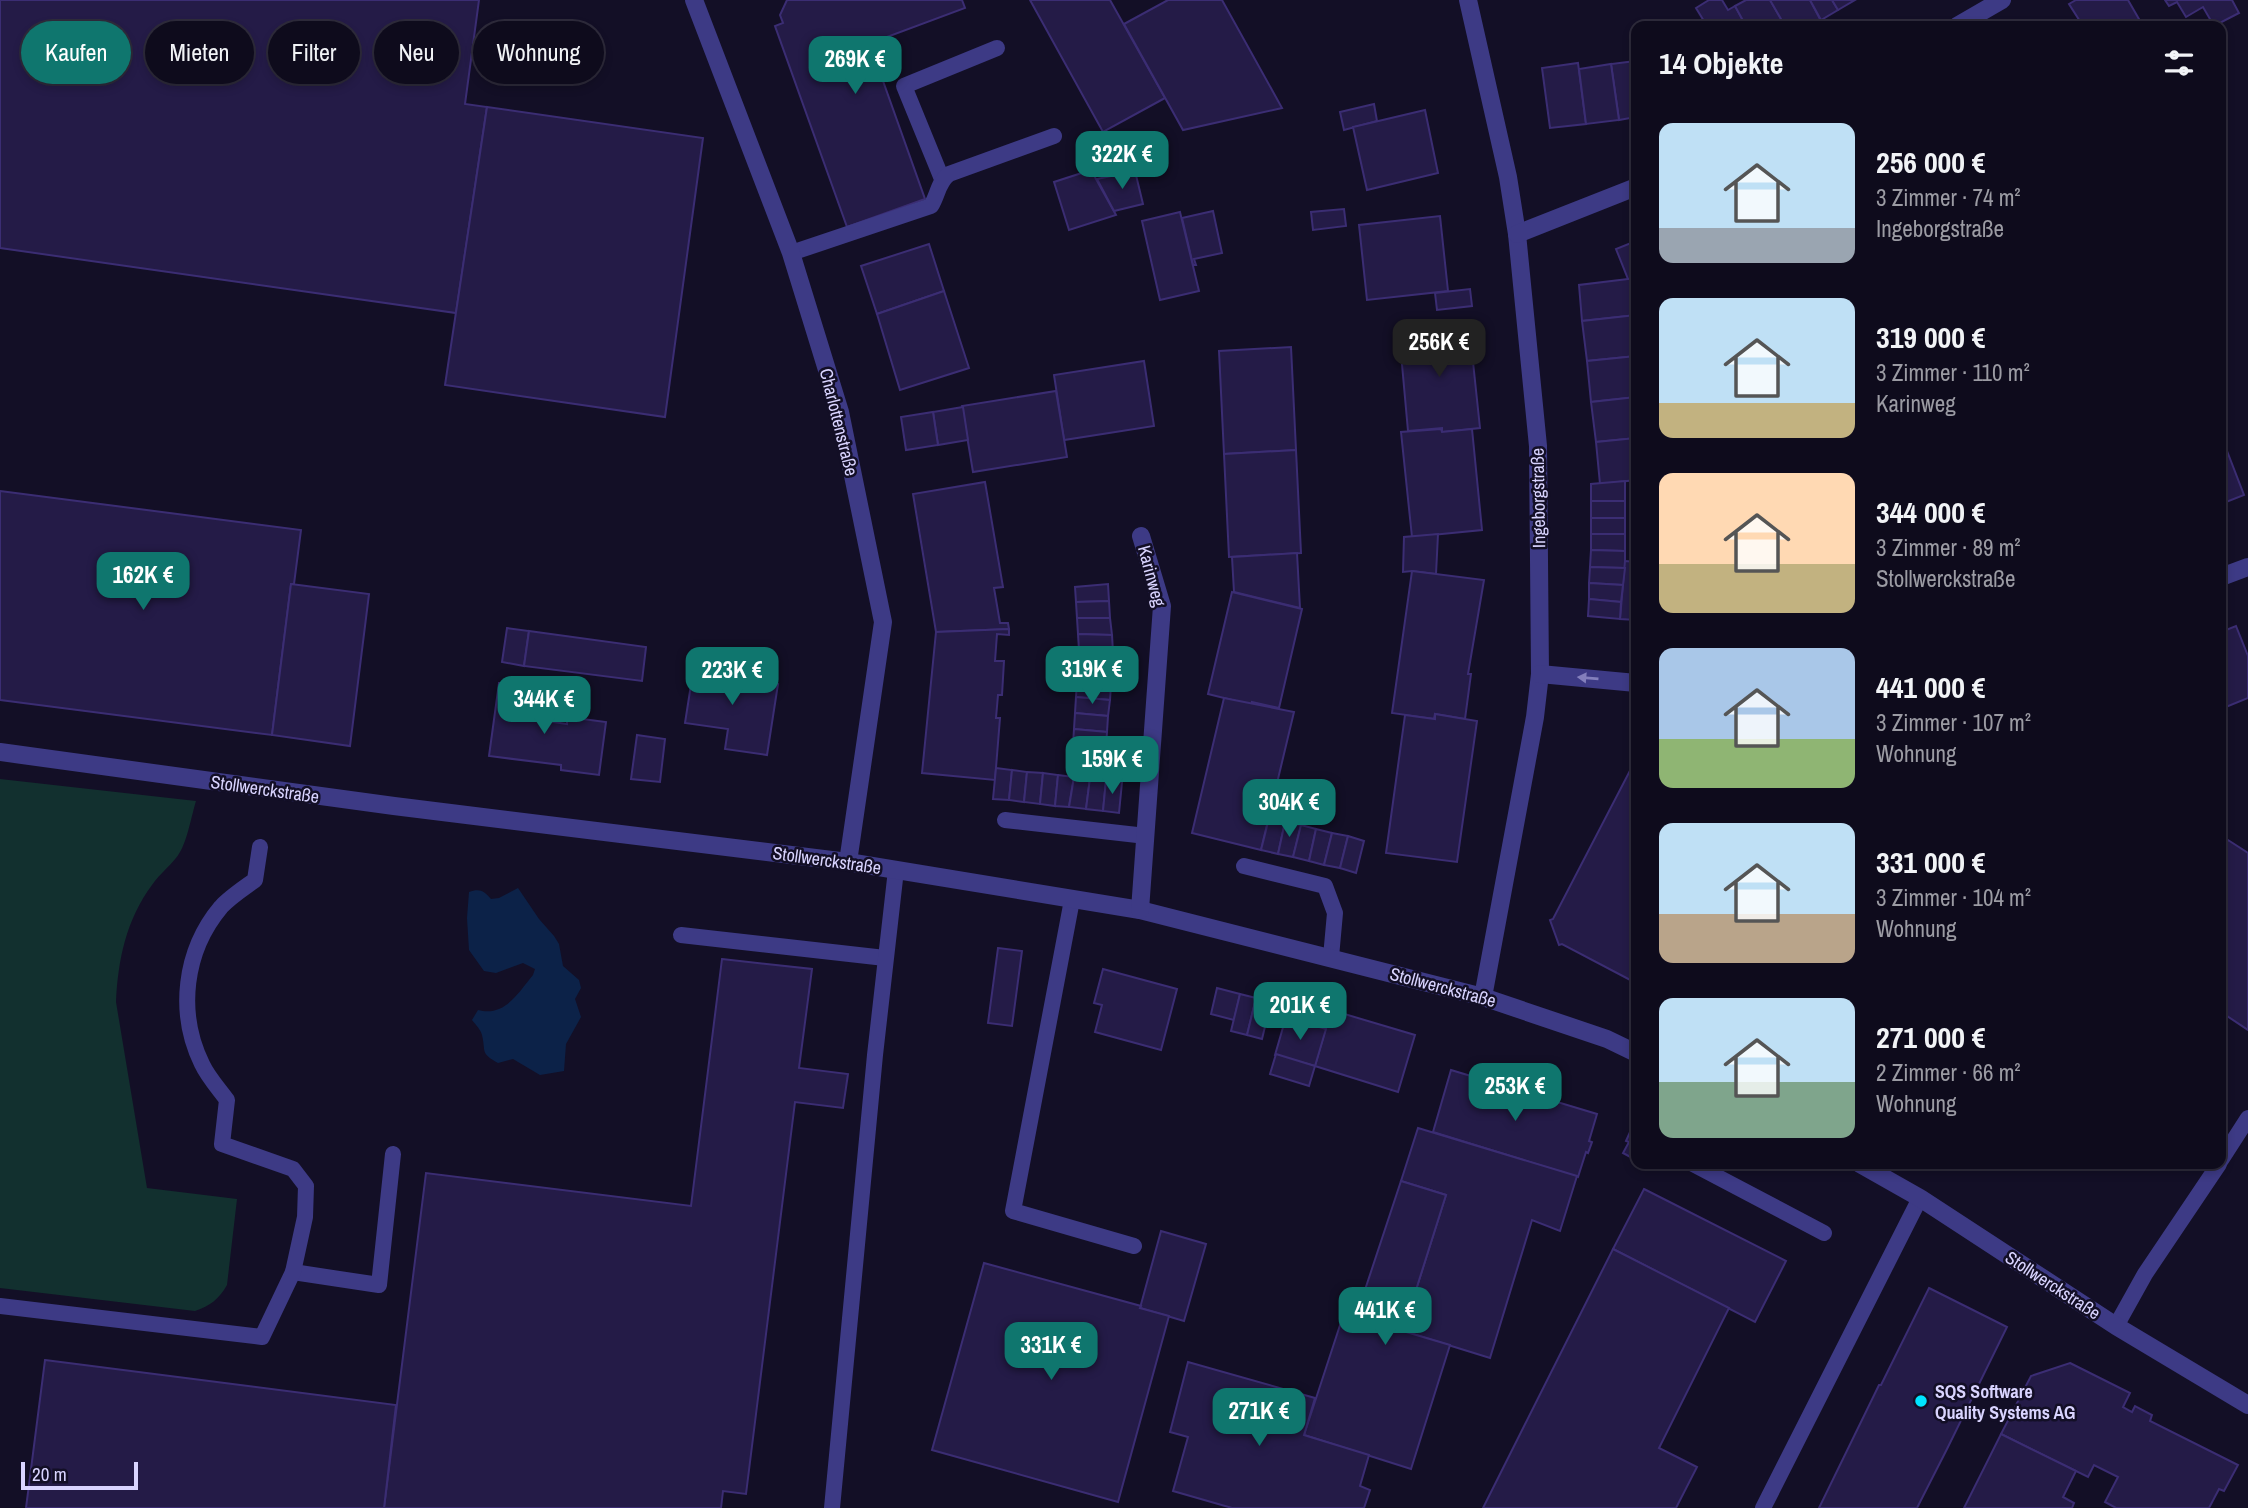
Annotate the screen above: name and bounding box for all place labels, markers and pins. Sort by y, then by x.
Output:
pin: 269K € [798,36,912,96]
pin: 322K € [1065,132,1179,191]
pin: 256K € [1382,320,1496,379]
pin: 162K € [86,552,200,612]
pin: 319K € [1035,646,1149,706]
pin: 223K € [675,648,789,707]
pin: 344K € [487,676,601,736]
pin: 159K € [1055,736,1169,796]
pin: 304K € [1232,780,1346,839]
pin: 201K € [1243,982,1357,1042]
pin: 253K € [1458,1064,1572,1123]
pin: 441K € [1328,1288,1442,1347]
pin: 331K € [994,1322,1108,1382]
place label: SQS Software Quality Systems AG [1935,1379,2076,1425]
pin: 271K € [1202,1388,1316,1448]
marker: SQS Software Quality Systems AG [1913,1393,1929,1409]

